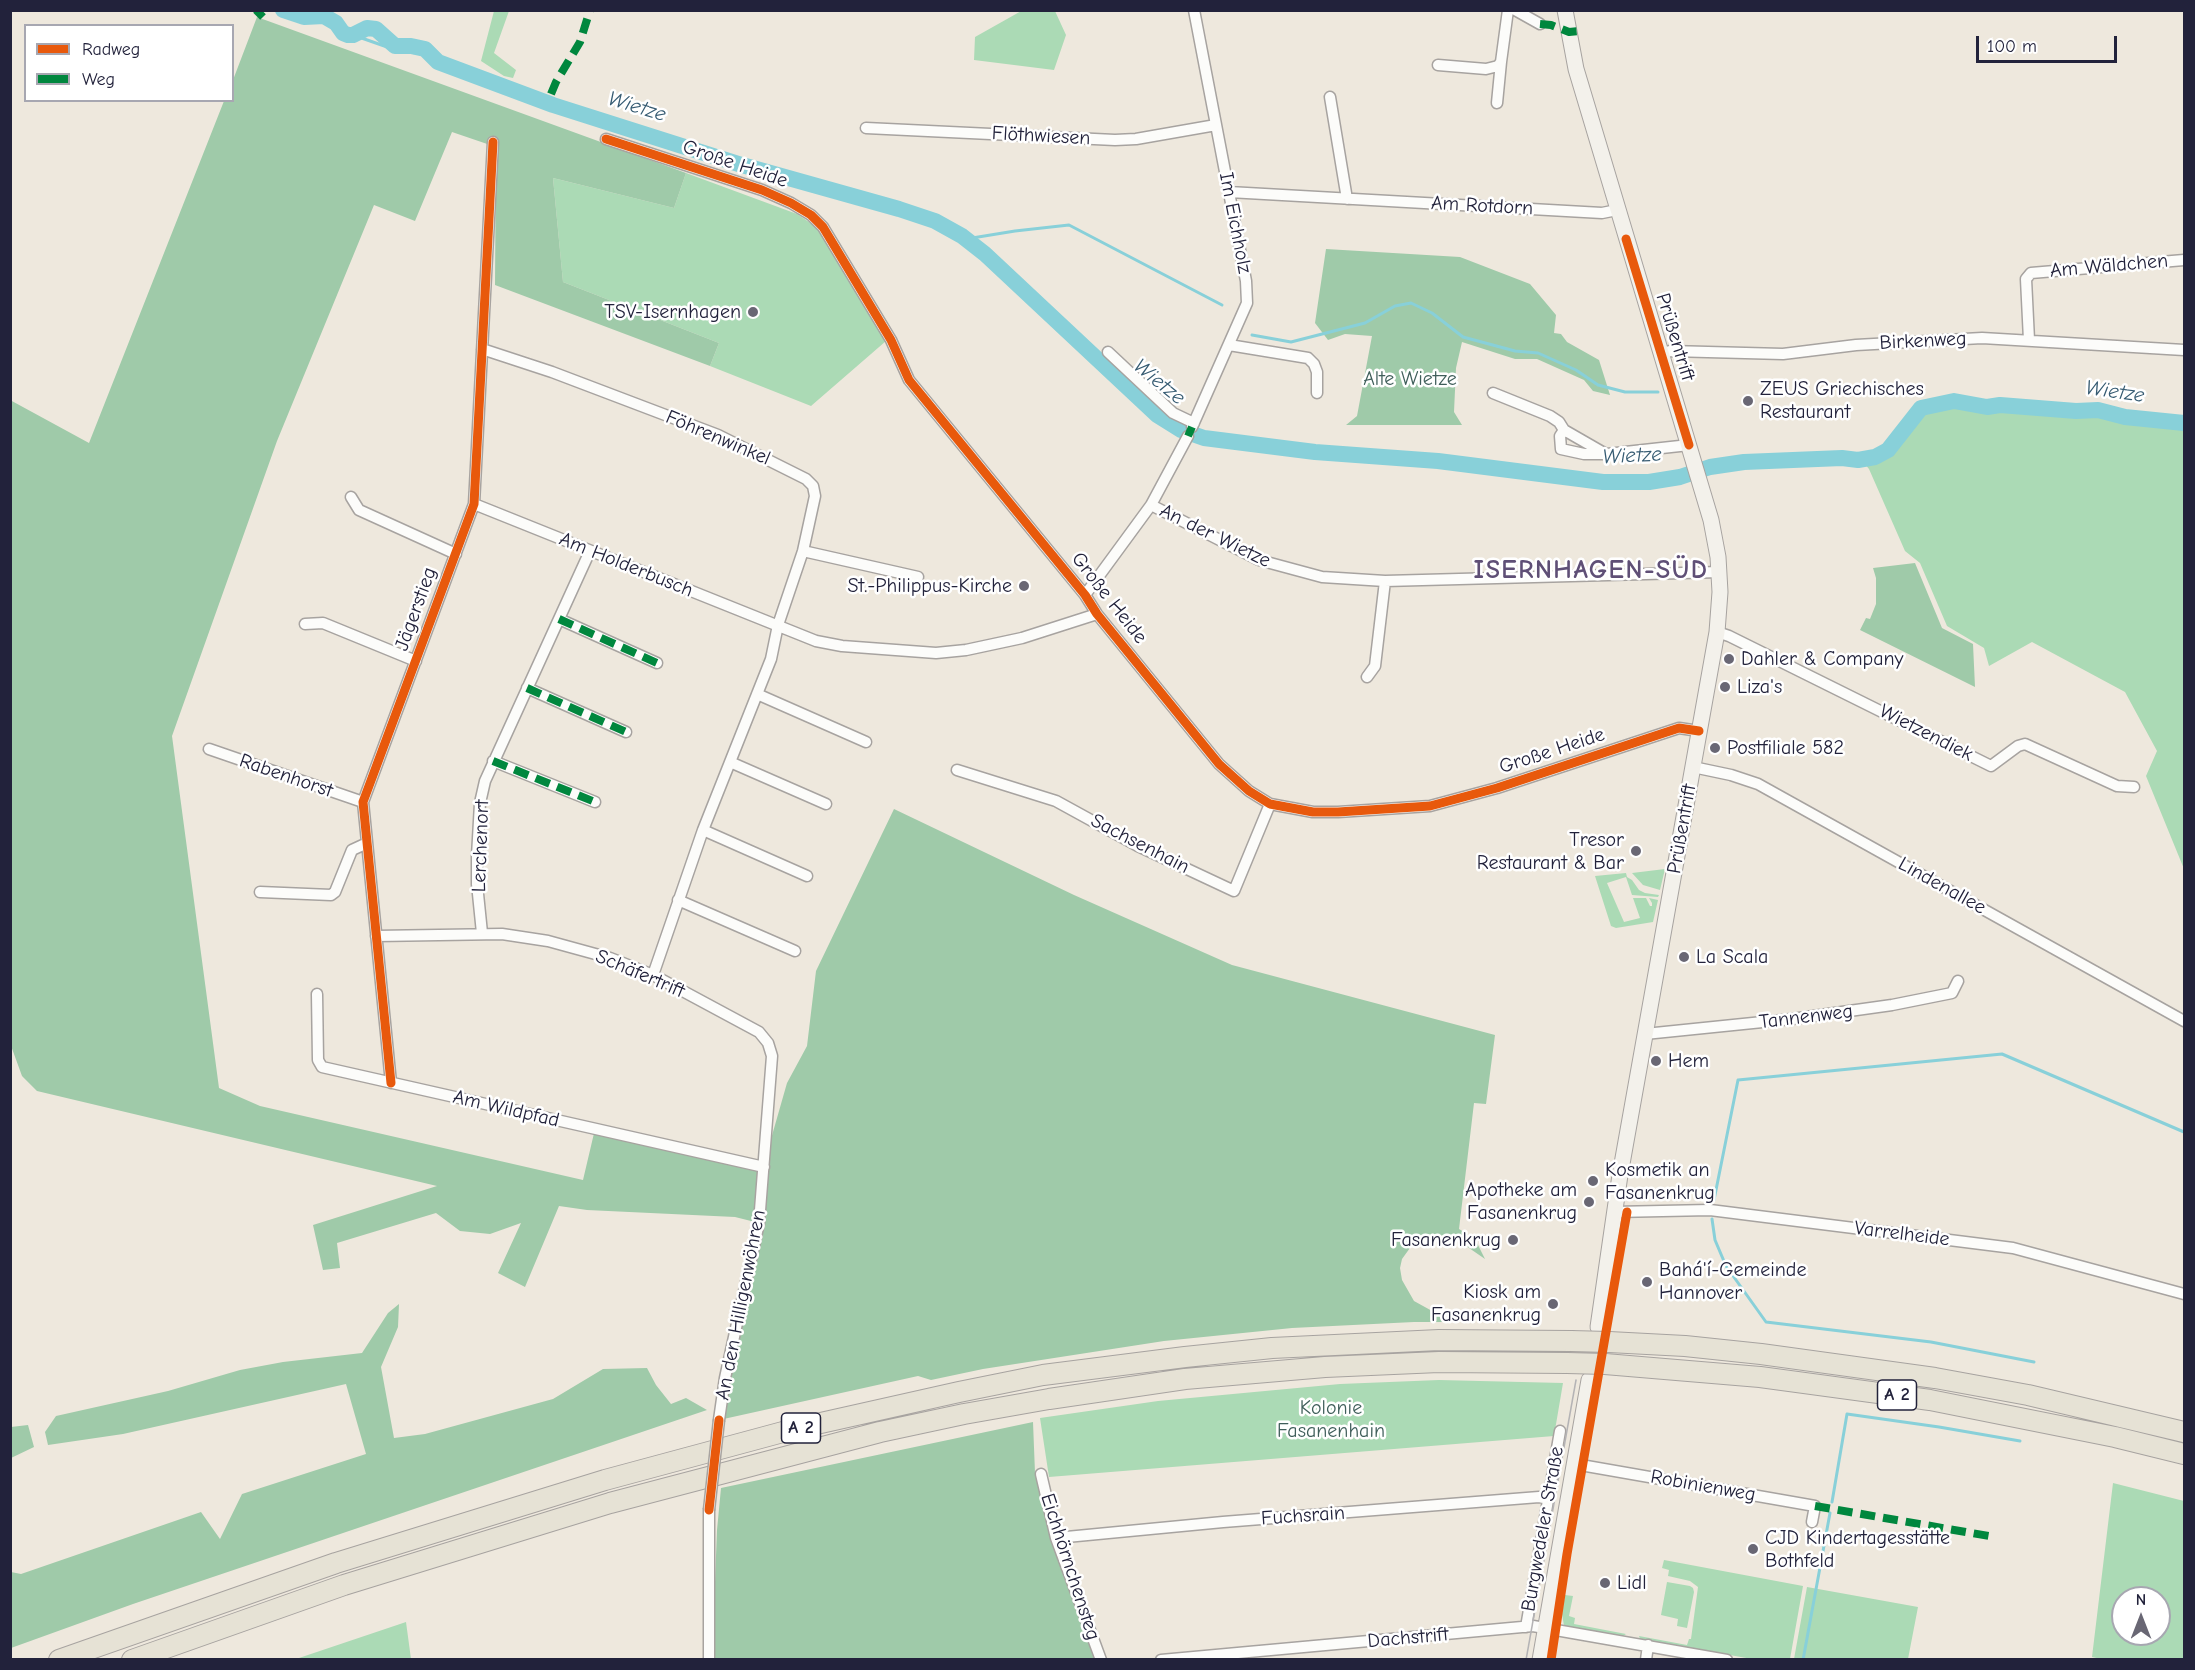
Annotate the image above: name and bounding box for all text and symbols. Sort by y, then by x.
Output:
legend [24,24,234,102]
scale bar [1979,24,2120,62]
text: 100 m [1987,36,2037,57]
text: Radweg [82,39,140,60]
text: Weg [82,69,115,90]
water label: Wietze [605,86,669,128]
street label: Flöthwiesen [991,121,1091,151]
street label: Große Heide [679,135,791,193]
street label: Im Eichholz [1213,170,1257,276]
street label: Am Rotdorn [1430,191,1534,221]
street label: Am Wäldchen [2049,249,2169,283]
street label: Prüßentrift [1650,290,1700,384]
place label: TSV-Isernhagen [604,300,741,324]
marker: TSV-Isernhagen [746,305,760,319]
street label: Birkenweg [1879,327,1967,355]
water label: Wietze [1128,354,1190,410]
park label: Alte Wietze [1363,367,1457,391]
water label: Wietze [2084,375,2146,409]
place label: ZEUS Griechisches Restaurant [1760,377,1924,424]
marker: ZEUS Griechisches Restaurant [1741,394,1755,408]
street label: Föhrenwinkel [662,405,774,471]
water label: Wietze [1602,442,1662,470]
street label: An der Wietze [1156,499,1274,573]
street label: Am Holderbusch [556,527,696,603]
street label: Große Heide [1066,548,1152,648]
district label: ISERNHAGEN-SÜD [1474,555,1708,587]
street label: Jägerstieg [390,564,442,654]
place label: St.-Philippus-Kirche [847,574,1012,598]
marker: St.-Philippus-Kirche [1017,579,1031,593]
place label: Dahler & Company [1741,647,1904,671]
marker: Dahler & Company [1722,652,1736,666]
place label: Liza's [1737,675,1782,699]
marker: Liza's [1718,680,1732,694]
street label: Wietzendiek [1875,699,1977,767]
street label: Große Heide [1496,723,1608,779]
place label: Postfiliale 582 [1727,736,1844,760]
marker: Postfiliale 582 [1708,741,1722,755]
street label: Rabenhorst [236,749,336,803]
street label: Prüßentrift [1662,782,1702,876]
street label: Lerchenort [467,799,495,893]
street label: Sachsenhain [1087,809,1193,879]
place label: Tresor Restaurant & Bar [1477,828,1624,875]
marker: Tresor Restaurant & Bar [1629,844,1643,858]
street label: Lindenallee [1894,852,1990,920]
street label: Schäfertrift [592,945,688,1003]
place label: La Scala [1696,945,1768,969]
marker: La Scala [1677,950,1691,964]
street label: Tannenweg [1758,999,1854,1035]
place label: Hem [1668,1049,1709,1073]
marker: Hem [1649,1054,1663,1068]
street label: Am Wildpfad [450,1085,562,1133]
place label: Kosmetik an Fasanenkrug [1605,1158,1715,1205]
marker: Kosmetik an Fasanenkrug [1586,1174,1600,1188]
place label: Apotheke am Fasanenkrug [1465,1178,1577,1225]
marker: Apotheke am Fasanenkrug [1582,1195,1596,1209]
street label: An den Hilligenwöhren [711,1208,771,1402]
street label: Varrelheide [1853,1216,1951,1252]
place label: Fasanenkrug [1391,1228,1501,1252]
marker: Fasanenkrug [1506,1233,1520,1247]
place label: Bahá'í-Gemeinde Hannover [1659,1258,1806,1305]
marker: Bahá'í-Gemeinde Hannover [1640,1275,1654,1289]
place label: Kiosk am Fasanenkrug [1431,1280,1541,1327]
marker: Kiosk am Fasanenkrug [1546,1297,1560,1311]
road number: A 2 [1878,1380,1916,1410]
park label: Kolonie Fasanenhain [1277,1396,1385,1443]
road number: A 2 [782,1413,820,1443]
street label: Burgwedeler Straße [1517,1445,1569,1613]
street label: Robinienweg [1649,1465,1757,1507]
street label: Eichhörnchensteg [1035,1491,1105,1643]
street label: Fuchsrain [1260,1501,1346,1531]
place label: CJD Kindertagesstätte Bothfeld [1765,1526,1950,1573]
marker: CJD Kindertagesstätte Bothfeld [1746,1542,1760,1556]
place label: Lidl [1617,1571,1647,1595]
marker: Lidl [1598,1576,1612,1590]
north arrow [2111,1586,2171,1646]
text: N [2136,1591,2146,1609]
street label: Dachstrift [1367,1623,1449,1653]

